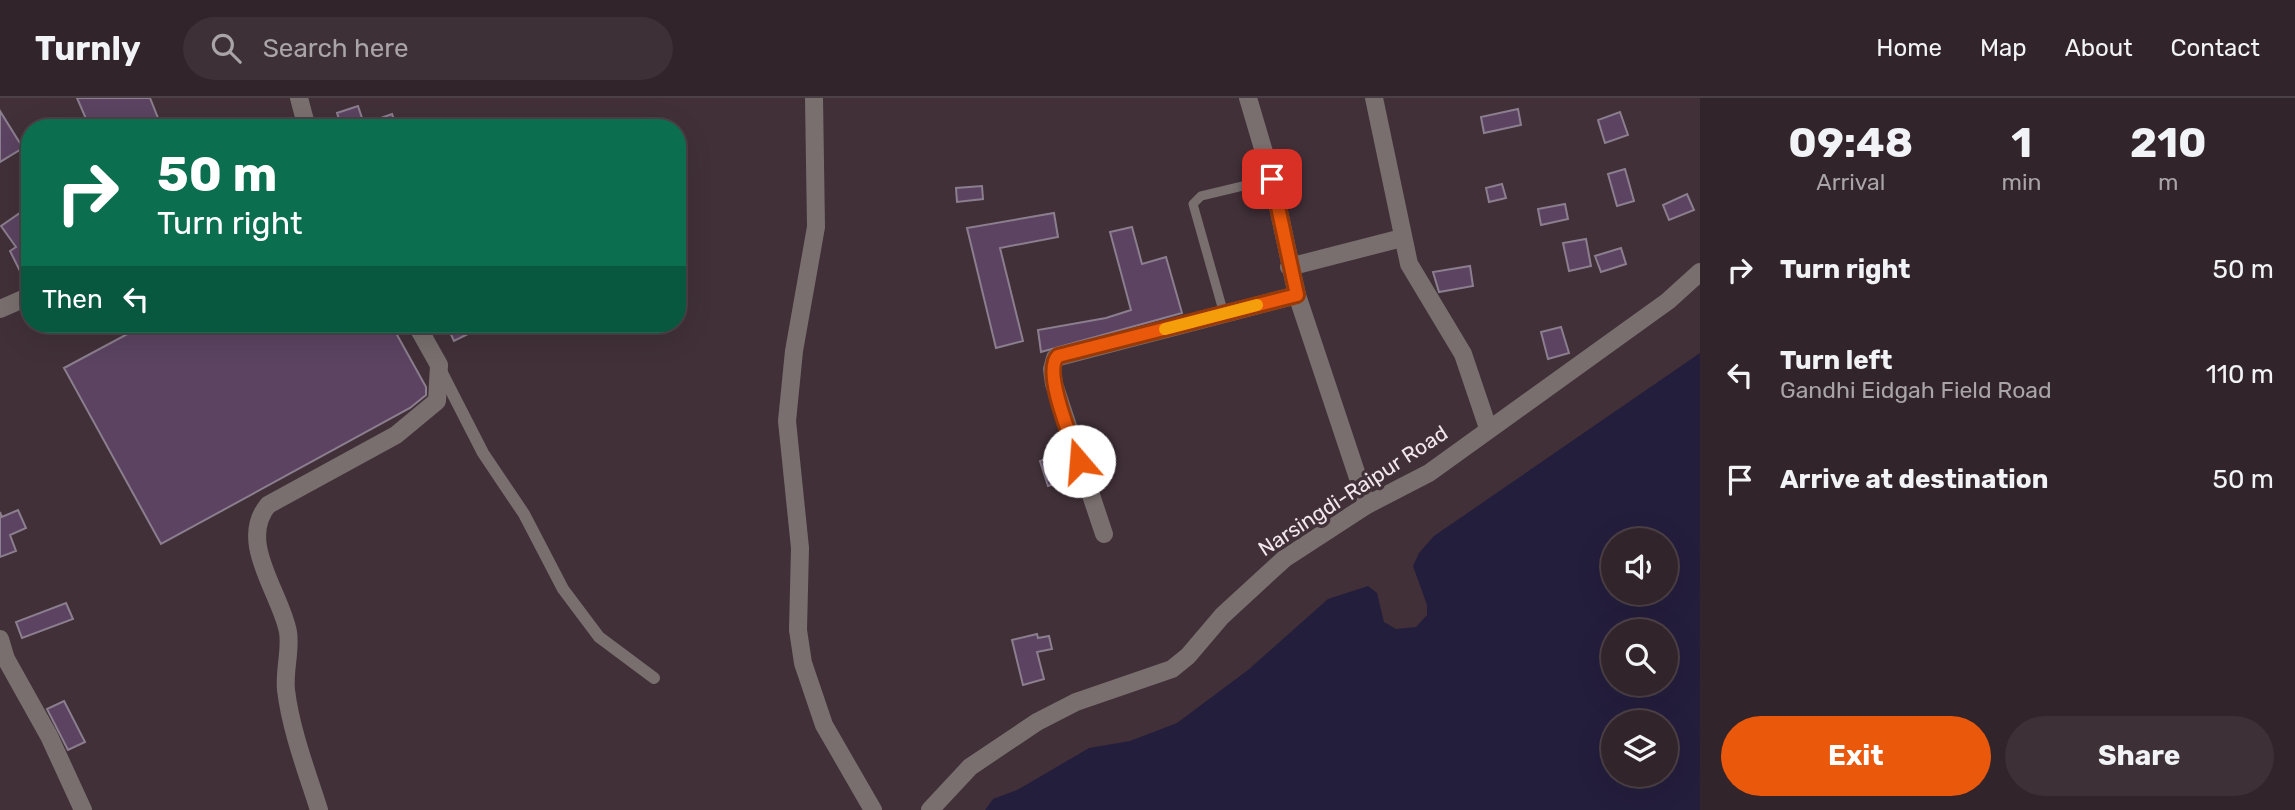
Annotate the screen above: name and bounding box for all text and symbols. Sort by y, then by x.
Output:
search box [183,17,673,80]
text: Turnly [35,29,141,68]
icon: search [207,29,245,67]
text: Search here [263,33,409,64]
text: Home [1876,34,1942,62]
text: Map [1980,34,2027,62]
text: About [2065,34,2133,62]
text: Contact [2171,34,2260,62]
text: 09:48 [1788,118,1913,168]
text: 1 [2011,118,2032,168]
text: 210 [2130,118,2207,168]
text: 50 m [157,145,277,203]
icon: right [42,147,133,238]
pin [1242,149,1302,209]
icon: arrive [1253,160,1291,198]
text: Arrival [1816,168,1885,196]
text: min [2002,168,2042,196]
text: m [2158,168,2179,196]
text: Turn right [157,204,302,242]
icon: right [1721,251,1759,289]
text: Turn right [1780,254,1910,285]
text: 50 m [2213,254,2274,285]
icon: left [117,280,155,318]
text: Then [42,284,103,315]
text: Turn left [1780,345,1892,376]
icon: left [1721,356,1759,394]
text: 110 m [2206,359,2274,390]
text: Gandhi Eidgah Field Road [1780,376,2052,404]
street label: Narsingdi-Raipur Road [1253,420,1452,561]
position arrow [1042,424,1116,498]
icon: arrive [1721,461,1759,499]
text: Arrive at destination [1780,464,2048,495]
text: 50 m [2213,464,2274,495]
map controls [1601,528,1678,787]
button: sound [1601,528,1678,605]
button: search [1601,619,1678,696]
button: layers [1601,710,1678,787]
button: Exit [1721,716,1991,796]
button: Share [2005,716,2274,796]

